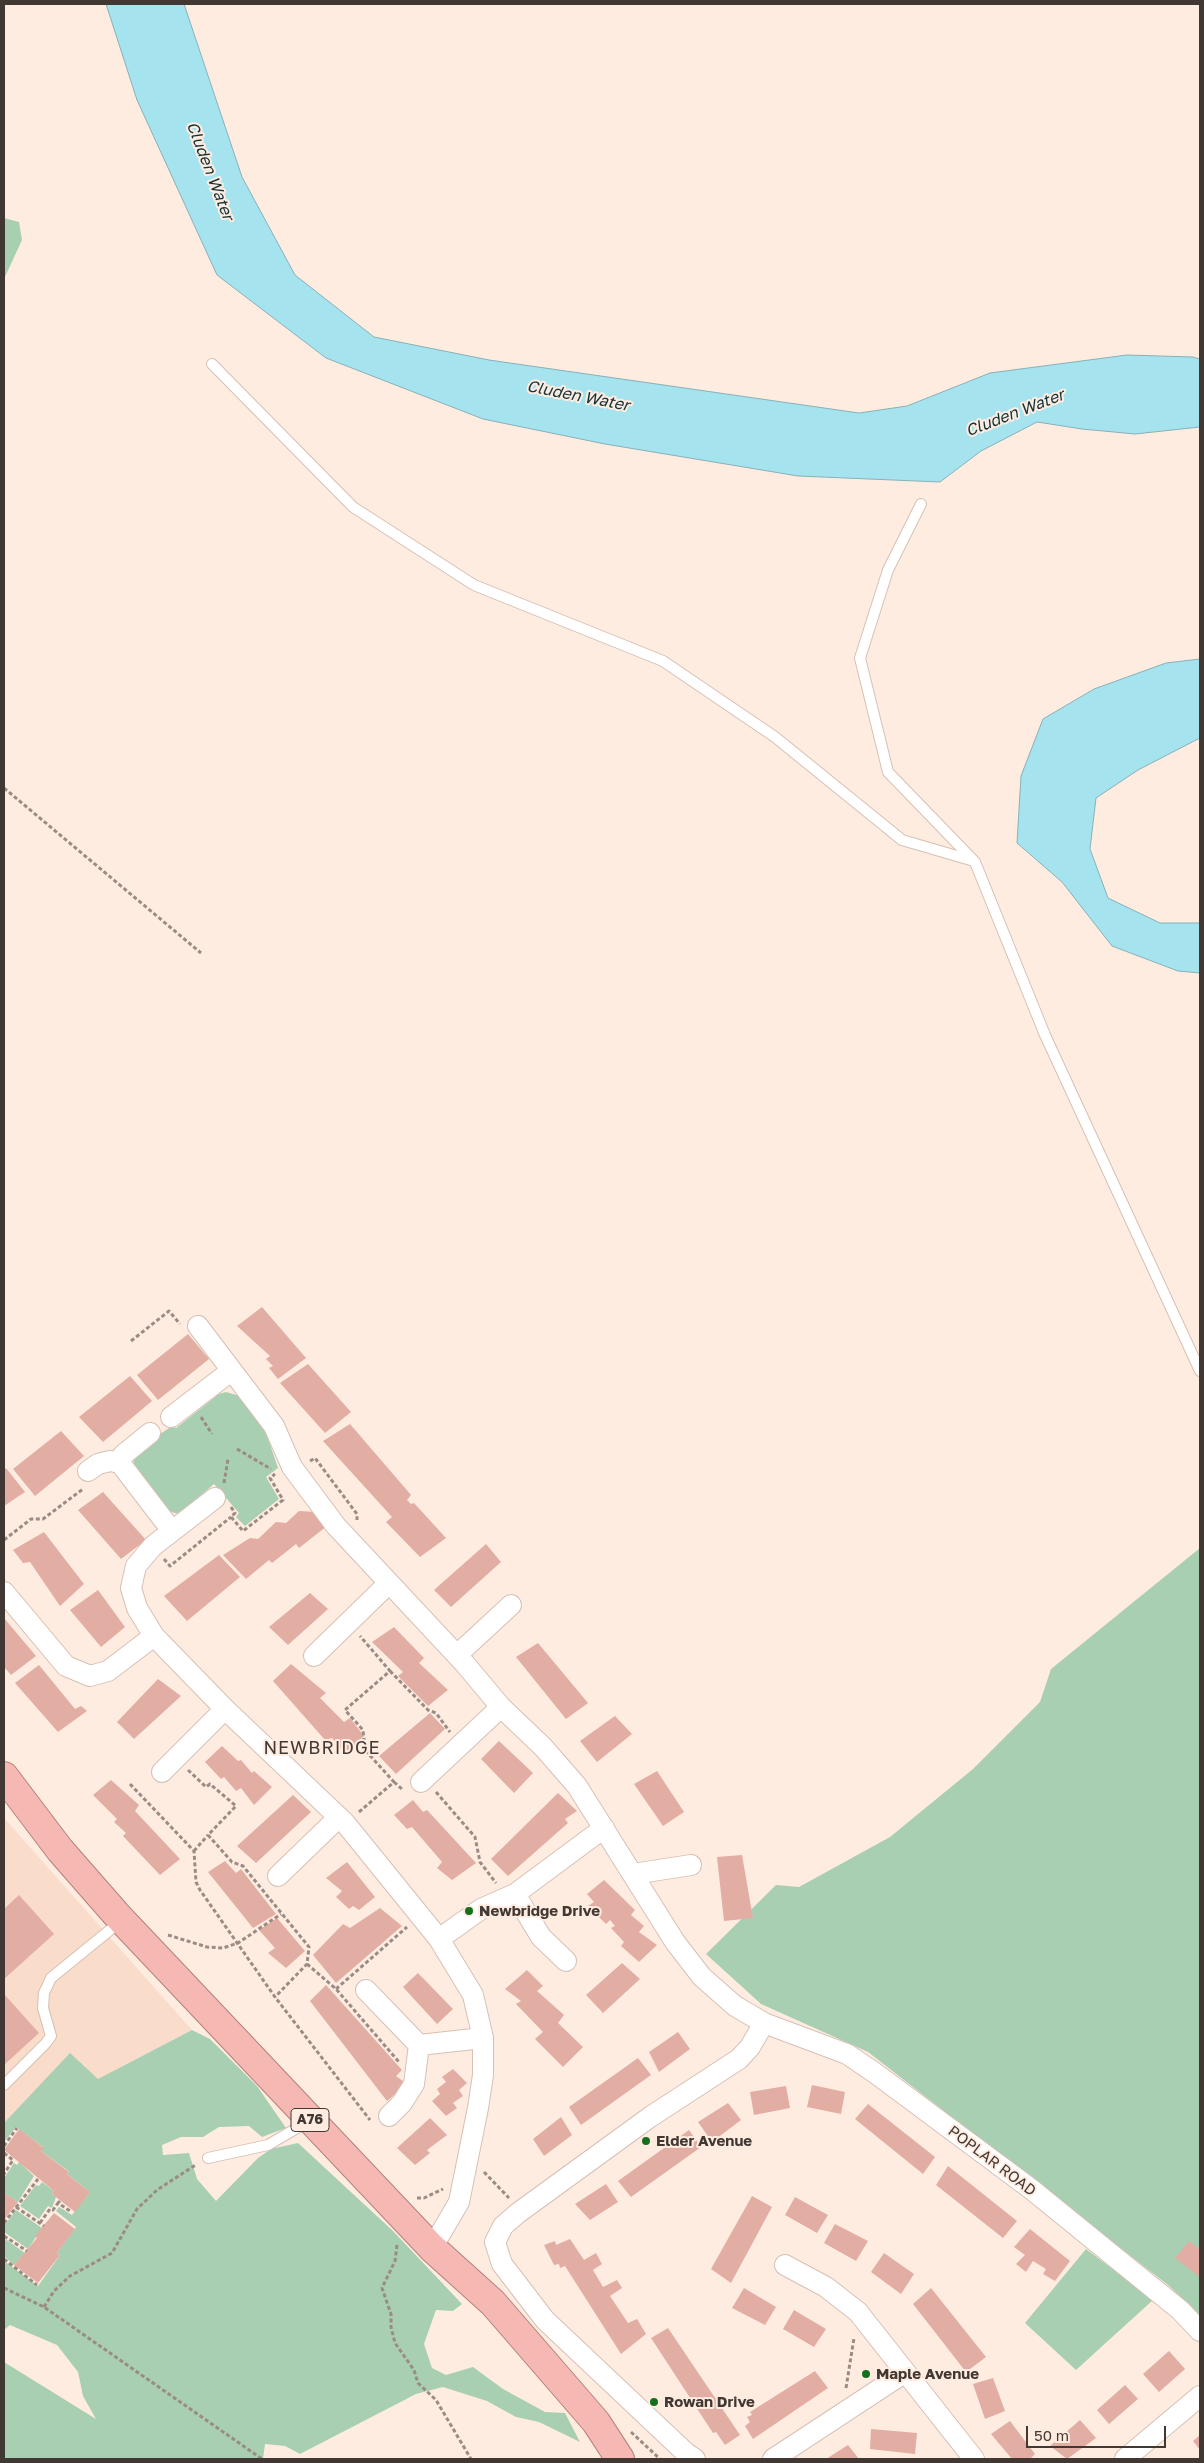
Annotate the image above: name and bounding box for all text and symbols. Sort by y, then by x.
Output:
water label: Cluden Water [182,119,238,223]
water label: Cluden Water [525,377,631,415]
water label: Cluden Water [963,385,1067,441]
district label: NEWBRIDGE [262,1737,382,1759]
place label: Newbridge Drive [479,1902,600,1920]
marker: Newbridge Drive [463,1905,475,1917]
road number: A76 [291,2108,329,2132]
street label: POPLAR ROAD [945,2122,1039,2200]
place label: Elder Avenue [656,2132,752,2150]
marker: Elder Avenue [640,2135,652,2147]
place label: Maple Avenue [876,2365,979,2383]
marker: Maple Avenue [860,2368,872,2380]
place label: Rowan Drive [664,2393,755,2411]
marker: Rowan Drive [648,2396,660,2408]
scale bar [1029,2416,1169,2448]
text: 50 m [1034,2426,1069,2444]

